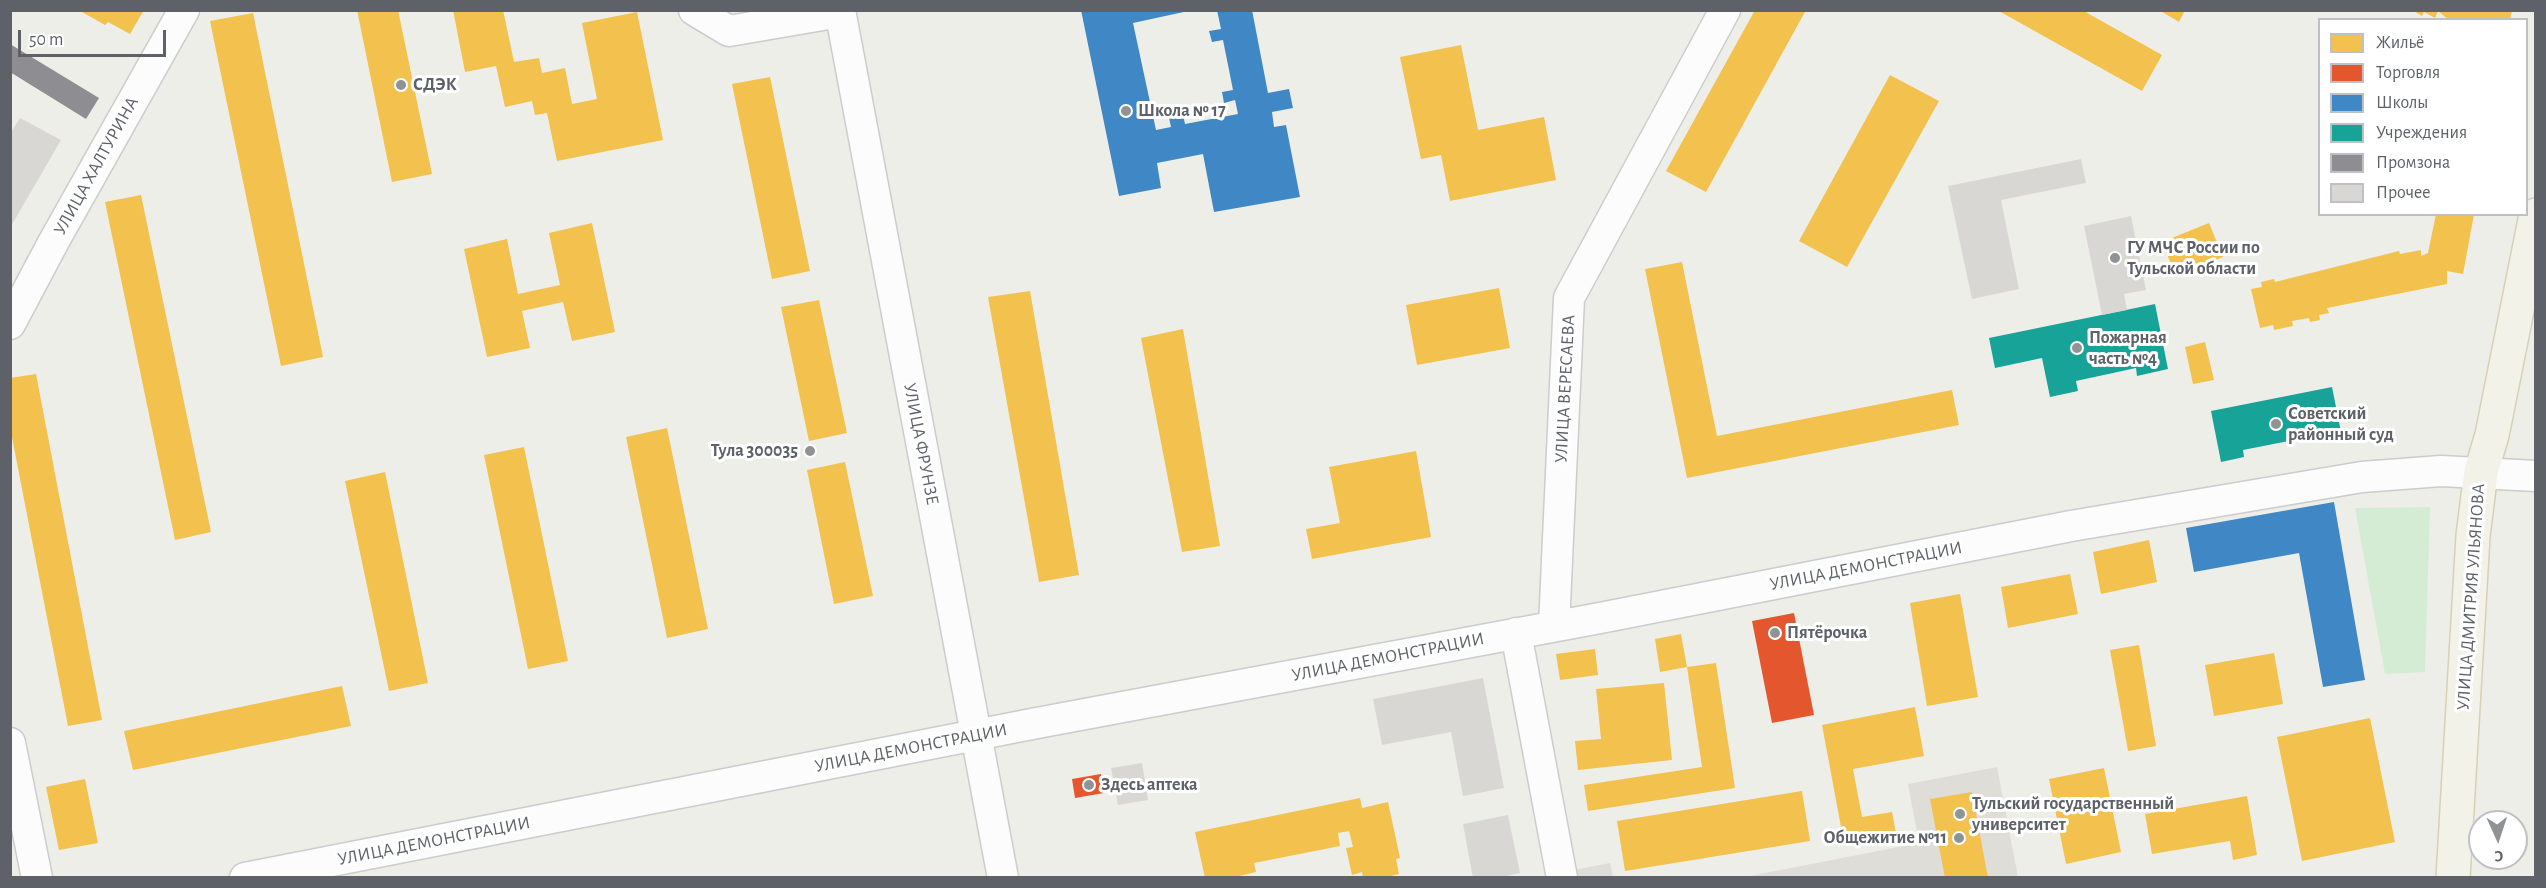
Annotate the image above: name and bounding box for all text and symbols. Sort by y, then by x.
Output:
scale bar [21,18,170,56]
legend [2318,18,2528,216]
text: 50 m [29,31,63,49]
text: Жильё [2376,34,2424,52]
text: Торговля [2376,64,2440,82]
place label: СДЭК [413,74,457,96]
marker: СДЭК [394,78,408,92]
street label: УЛИЦА ХАЛТУРИНА [49,93,143,239]
text: Школы [2376,94,2428,112]
place label: Школа № 17 [1138,100,1226,122]
marker: Школа № 17 [1119,104,1133,118]
text: Учреждения [2376,124,2467,142]
text: Промзона [2376,154,2450,172]
text: Прочее [2376,184,2431,202]
place label: ГУ МЧС России по Тульской области [2127,237,2260,280]
marker: ГУ МЧС России по Тульской области [2108,251,2122,265]
street label: УЛИЦА ВЕРЕСАЕВА [1550,314,1580,464]
place label: Пожарная часть №4 [2089,327,2167,370]
marker: Пожарная часть №4 [2070,341,2084,355]
street label: УЛИЦА ФРУНЗЕ [899,381,943,507]
place label: Советский районный суд [2288,403,2394,446]
marker: Советский районный суд [2269,417,2283,431]
place label: Тула 300035 [711,440,798,462]
marker: Тула 300035 [803,444,817,458]
street label: УЛИЦА ДМИТРИЯ УЛЬЯНОВА [2452,483,2490,711]
street label: УЛИЦА ДЕМОНСТРАЦИИ [1768,537,1964,595]
place label: Пятёрочка [1787,622,1867,644]
marker: Пятёрочка [1768,626,1782,640]
street label: УЛИЦА ДЕМОНСТРАЦИИ [1290,628,1486,686]
street label: УЛИЦА ДЕМОНСТРАЦИИ [813,719,1009,777]
place label: Здесь аптека [1101,774,1198,796]
marker: Здесь аптека [1082,778,1096,792]
place label: Тульский государственный университет [1972,793,2174,836]
marker: Тульский государственный университет [1953,807,1967,821]
north arrow [2468,810,2528,870]
street label: УЛИЦА ДЕМОНСТРАЦИИ [336,812,532,870]
place label: Общежитие №11 [1824,827,1947,849]
marker: Общежитие №11 [1952,831,1966,845]
text: С [2494,848,2504,864]

